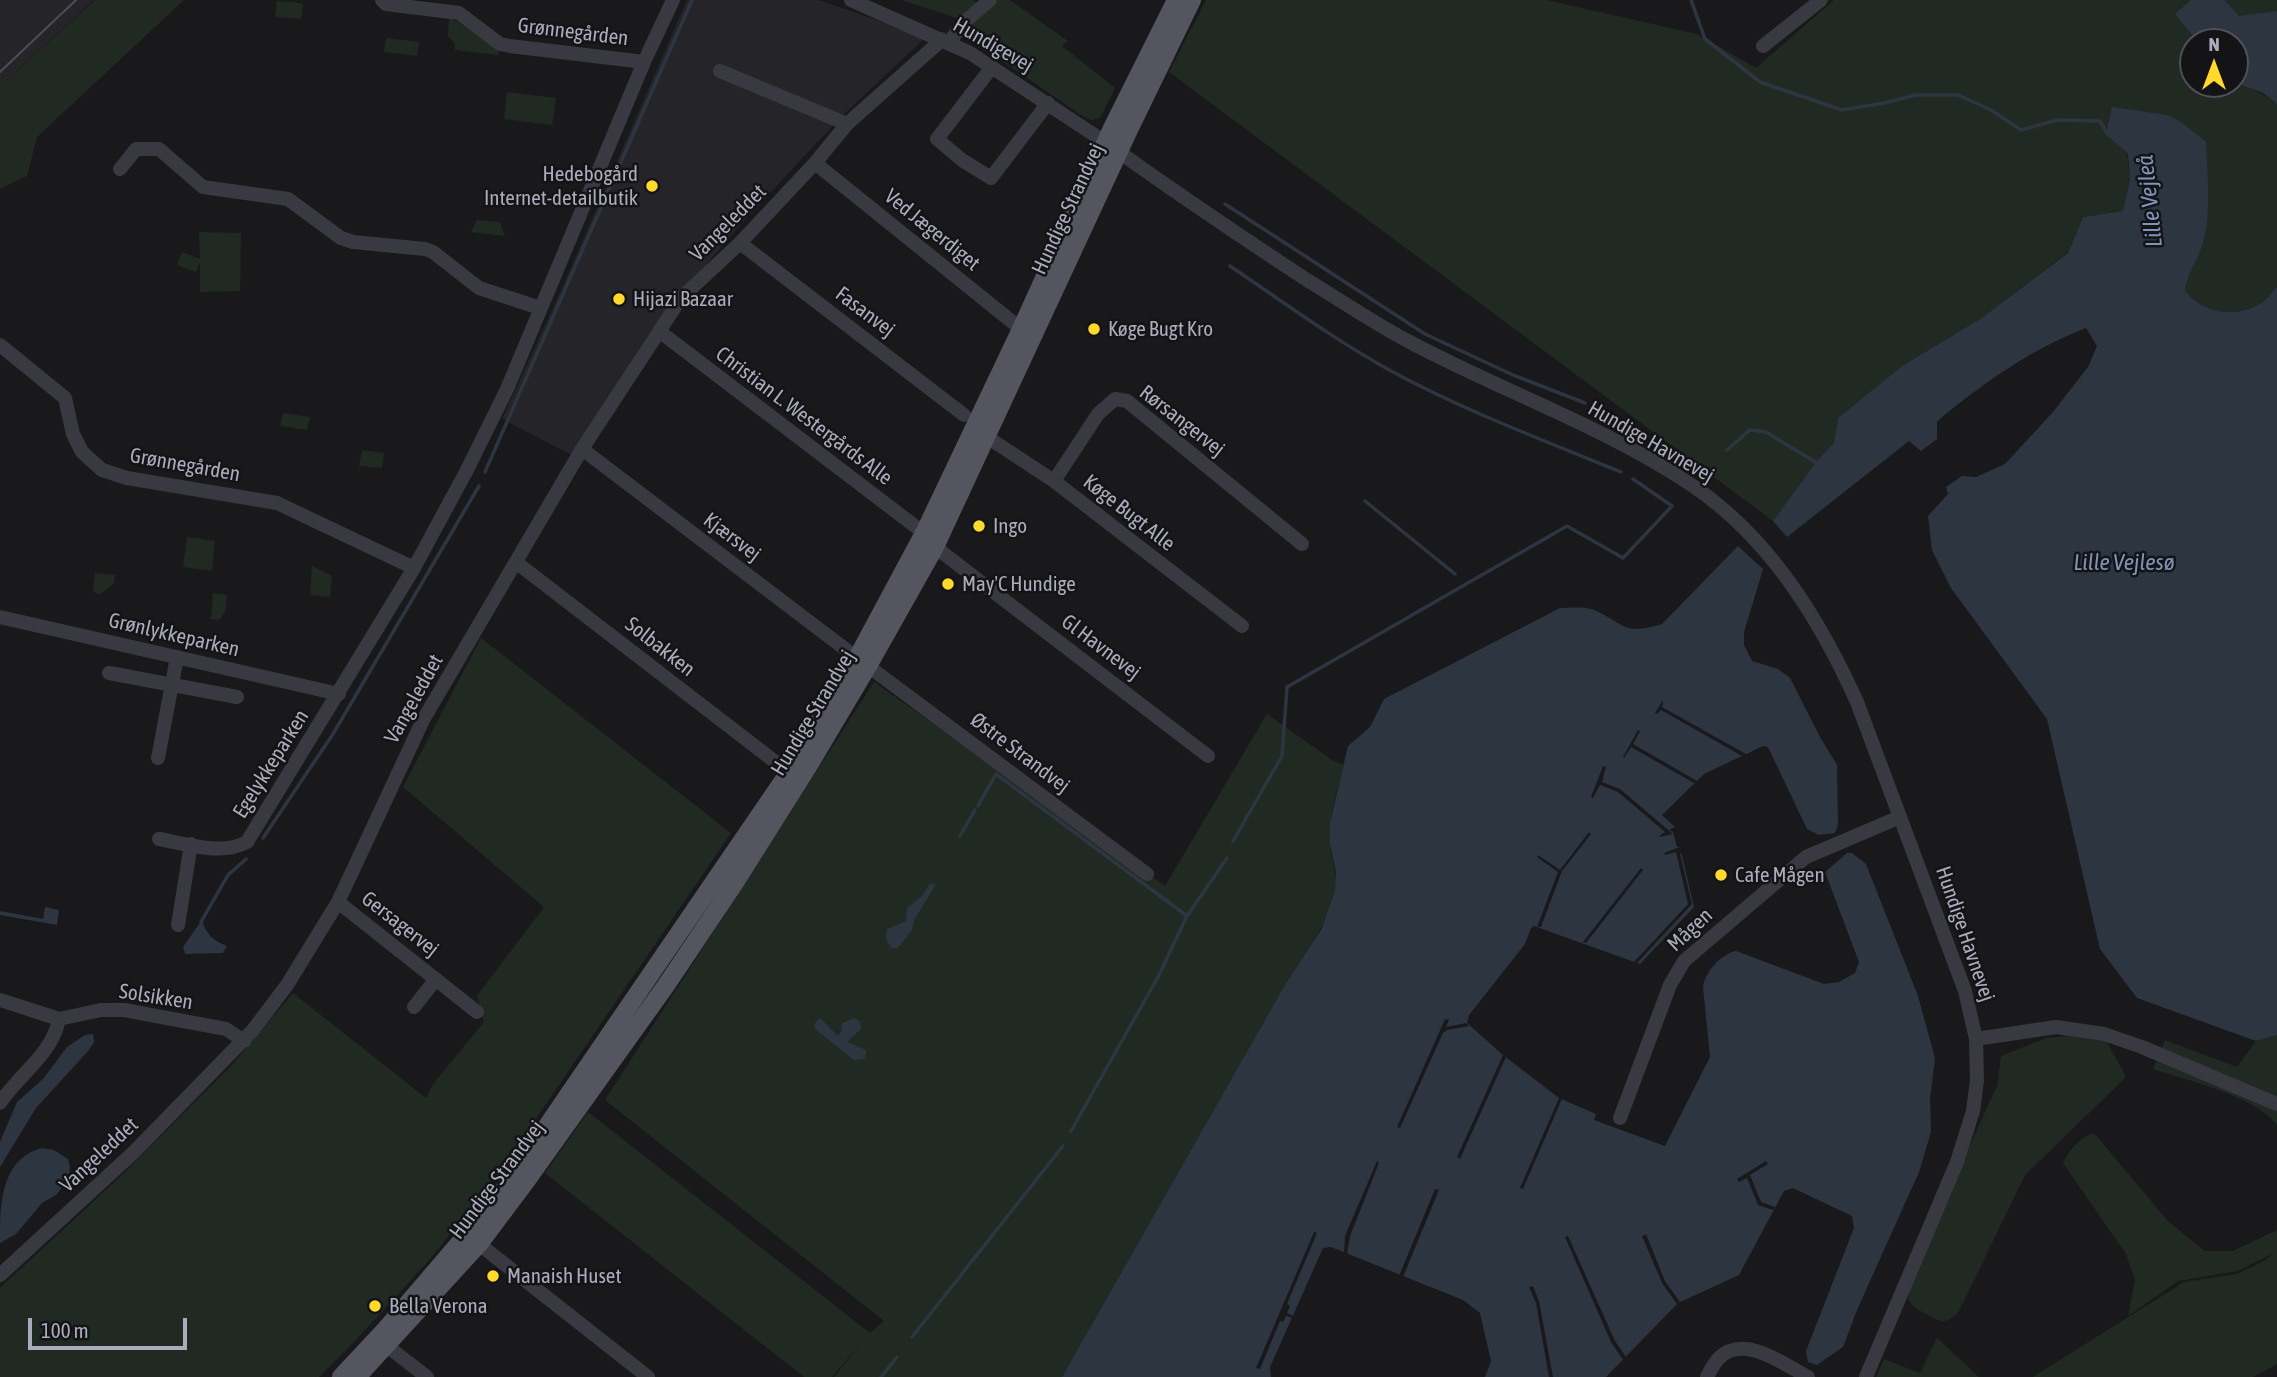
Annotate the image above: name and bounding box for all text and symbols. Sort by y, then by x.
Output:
street label: Hundigevej [949,12,1037,78]
street label: Grønnegården [516,13,630,51]
north arrow [2179,28,2249,98]
text: N [2208,33,2220,55]
street label: Hundige Strandvej [1027,139,1109,279]
water label: Lille Vejleå [2131,154,2169,248]
place label: Hedebogård Internet-detailbutik [484,161,638,211]
marker: Hedebogård Internet-detailbutik [644,178,660,194]
street label: Vangeleddet [684,179,772,267]
street label: Ved Jægerdiget [879,184,985,276]
street label: Fasanvej [830,281,900,343]
place label: Hijazi Bazaar [633,286,733,312]
marker: Hijazi Bazaar [611,291,627,307]
place label: Køge Bugt Kro [1108,316,1213,342]
marker: Køge Bugt Kro [1086,321,1102,337]
street label: Christian L. Westergårds Alle [711,341,897,491]
street label: Rørsangervej [1134,380,1230,462]
street label: Hundige Havnevej [1584,396,1718,488]
street label: Grønnegården [128,443,242,487]
street label: Køge Bugt Alle [1078,469,1180,557]
street label: Kjærsvej [698,507,766,567]
place label: Ingo [993,513,1027,539]
marker: Ingo [971,518,987,534]
water label: Lille Vejlesø [2073,549,2175,577]
place label: May'C Hundige [962,571,1076,597]
marker: May'C Hundige [940,576,956,592]
street label: Grønlykkeparken [106,608,242,662]
street label: Gl Havnevej [1056,609,1146,685]
street label: Solbakken [620,612,700,682]
street label: Hundige Strandvej [766,646,860,780]
street label: Vangeleddet [379,650,449,748]
street label: Egelykkeparken [228,705,314,823]
street label: Østre Strandvej [965,708,1075,798]
place label: Cafe Mågen [1735,862,1825,888]
street label: Hundige Havnevej [1930,863,2000,1005]
marker: Cafe Mågen [1713,867,1729,883]
street label: Gersagervej [356,886,444,962]
street label: Mågen [1662,903,1718,957]
street label: Solsikken [117,979,195,1015]
street label: Vangeleddet [55,1112,143,1198]
street label: Hundige Strandvej [444,1116,550,1244]
place label: Manaish Huset [507,1263,621,1289]
marker: Manaish Huset [485,1268,501,1284]
place label: Bella Verona [389,1293,487,1319]
marker: Bella Verona [367,1298,383,1314]
scale bar [32,1304,191,1348]
text: 100 m [41,1318,89,1342]

